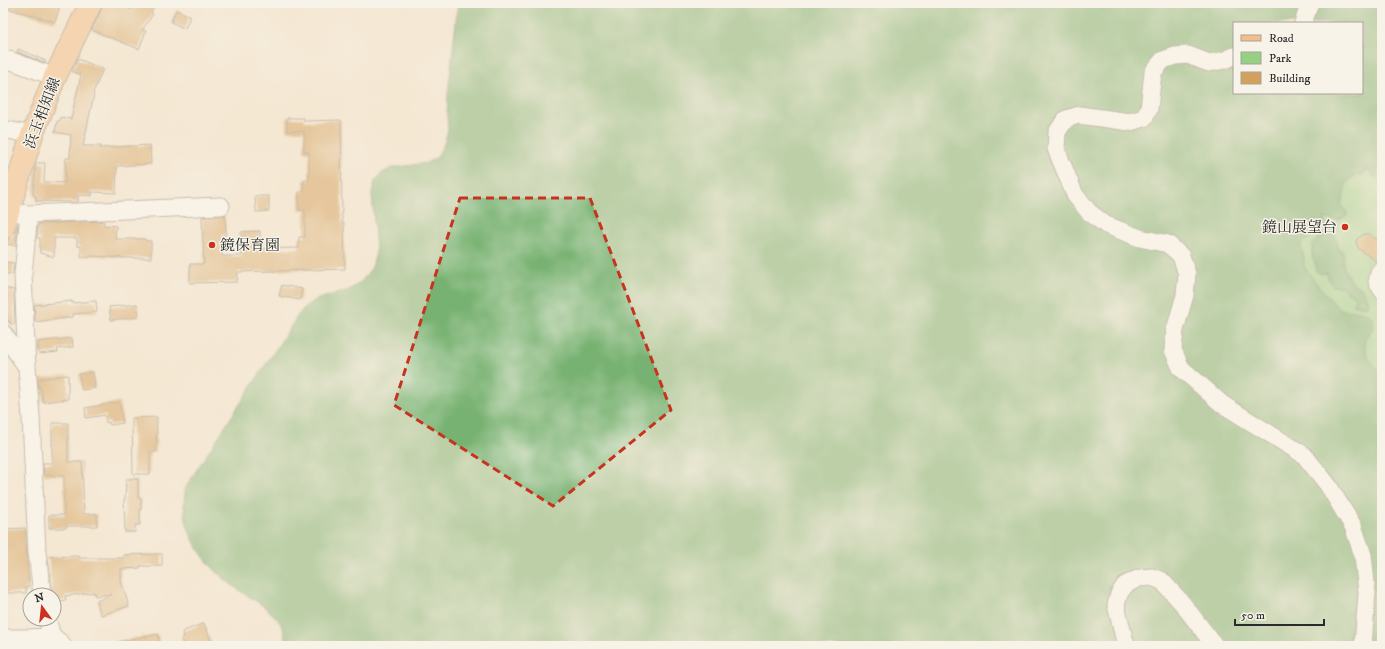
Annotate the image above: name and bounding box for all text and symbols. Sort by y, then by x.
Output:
legend [1233,22,1363,94]
text: Road [1269,31,1294,46]
text: Park [1269,51,1291,66]
text: Building [1269,71,1310,86]
street label: 浜玉相知線 [20,75,65,152]
place label: 鏡山展望台 [1262,218,1337,237]
marker: 鏡山展望台 [1340,222,1350,232]
place label: 鏡保育園 [220,236,280,255]
marker: 鏡保育園 [207,240,217,250]
north arrow [22,587,62,627]
text: N [33,590,46,606]
scale bar [1235,601,1324,627]
text: 50 m [1241,608,1265,623]

